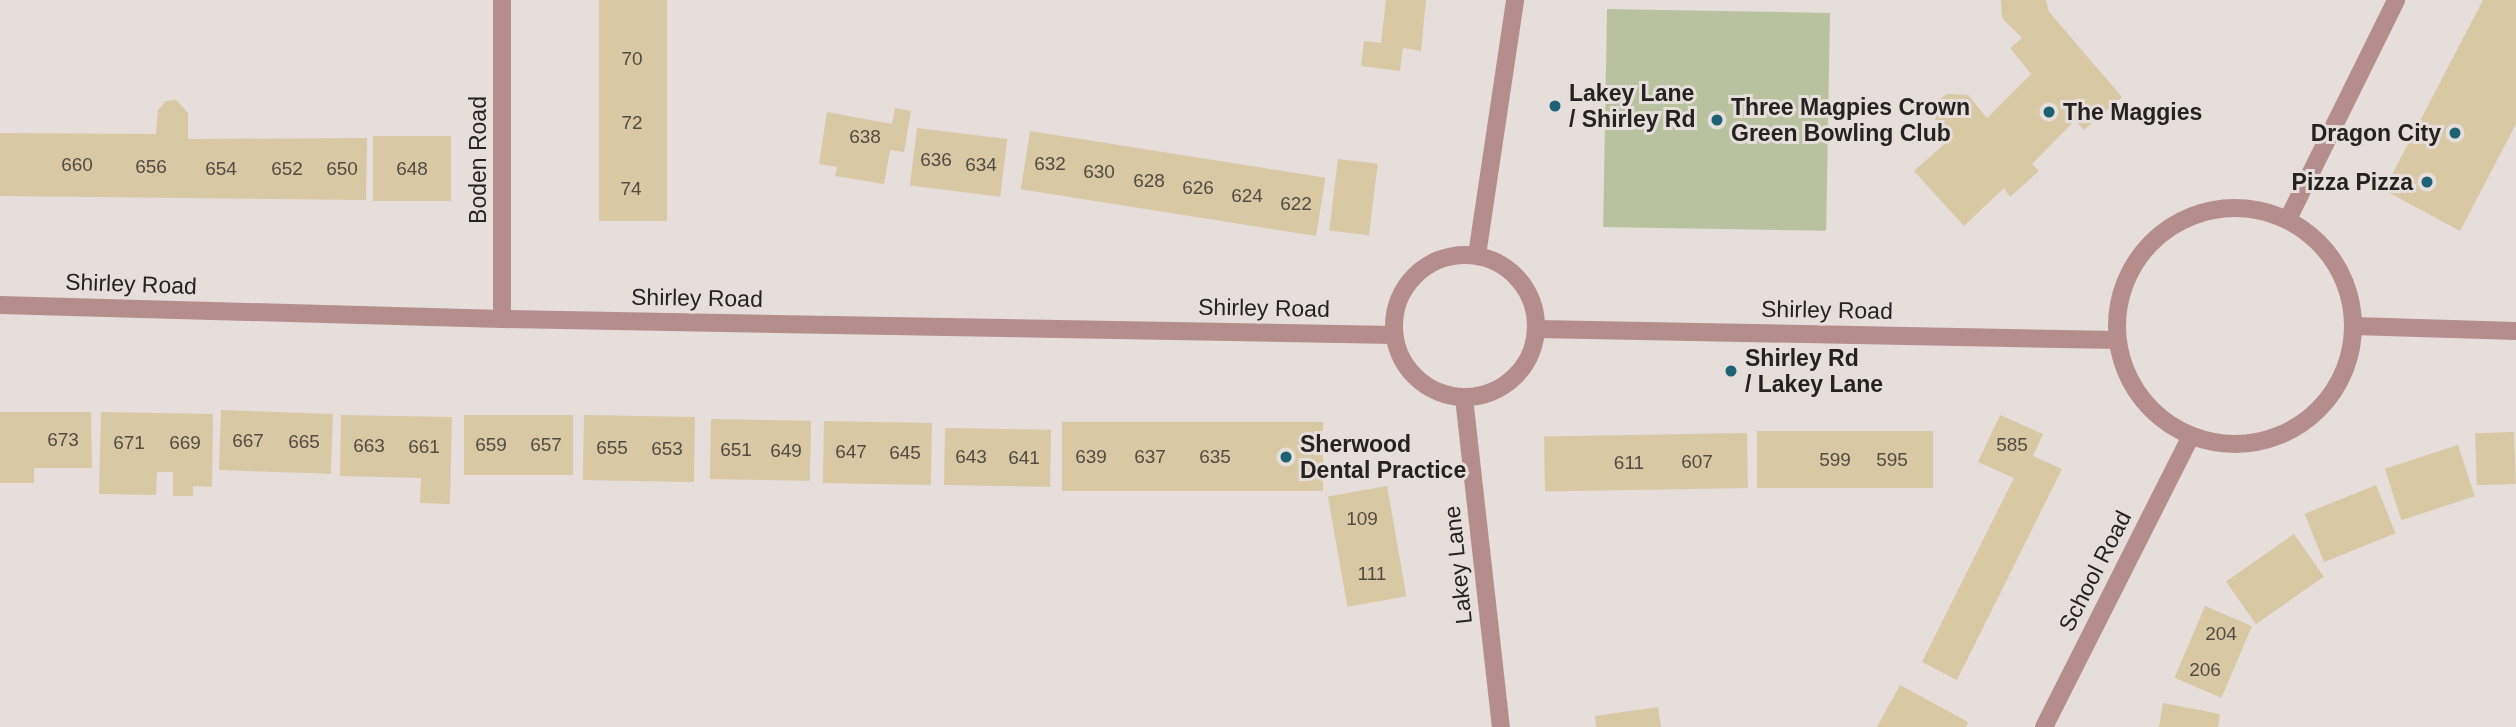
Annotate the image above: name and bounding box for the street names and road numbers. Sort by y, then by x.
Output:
street label: Boden Road [464,96,492,224]
street label: Shirley Road [65,268,197,300]
street label: Shirley Road [631,283,763,313]
street label: Shirley Road [1198,293,1330,323]
street label: Shirley Road [1761,295,1893,325]
street label: Lakey Lane [1438,504,1478,626]
street label: School Road [2053,506,2137,636]

